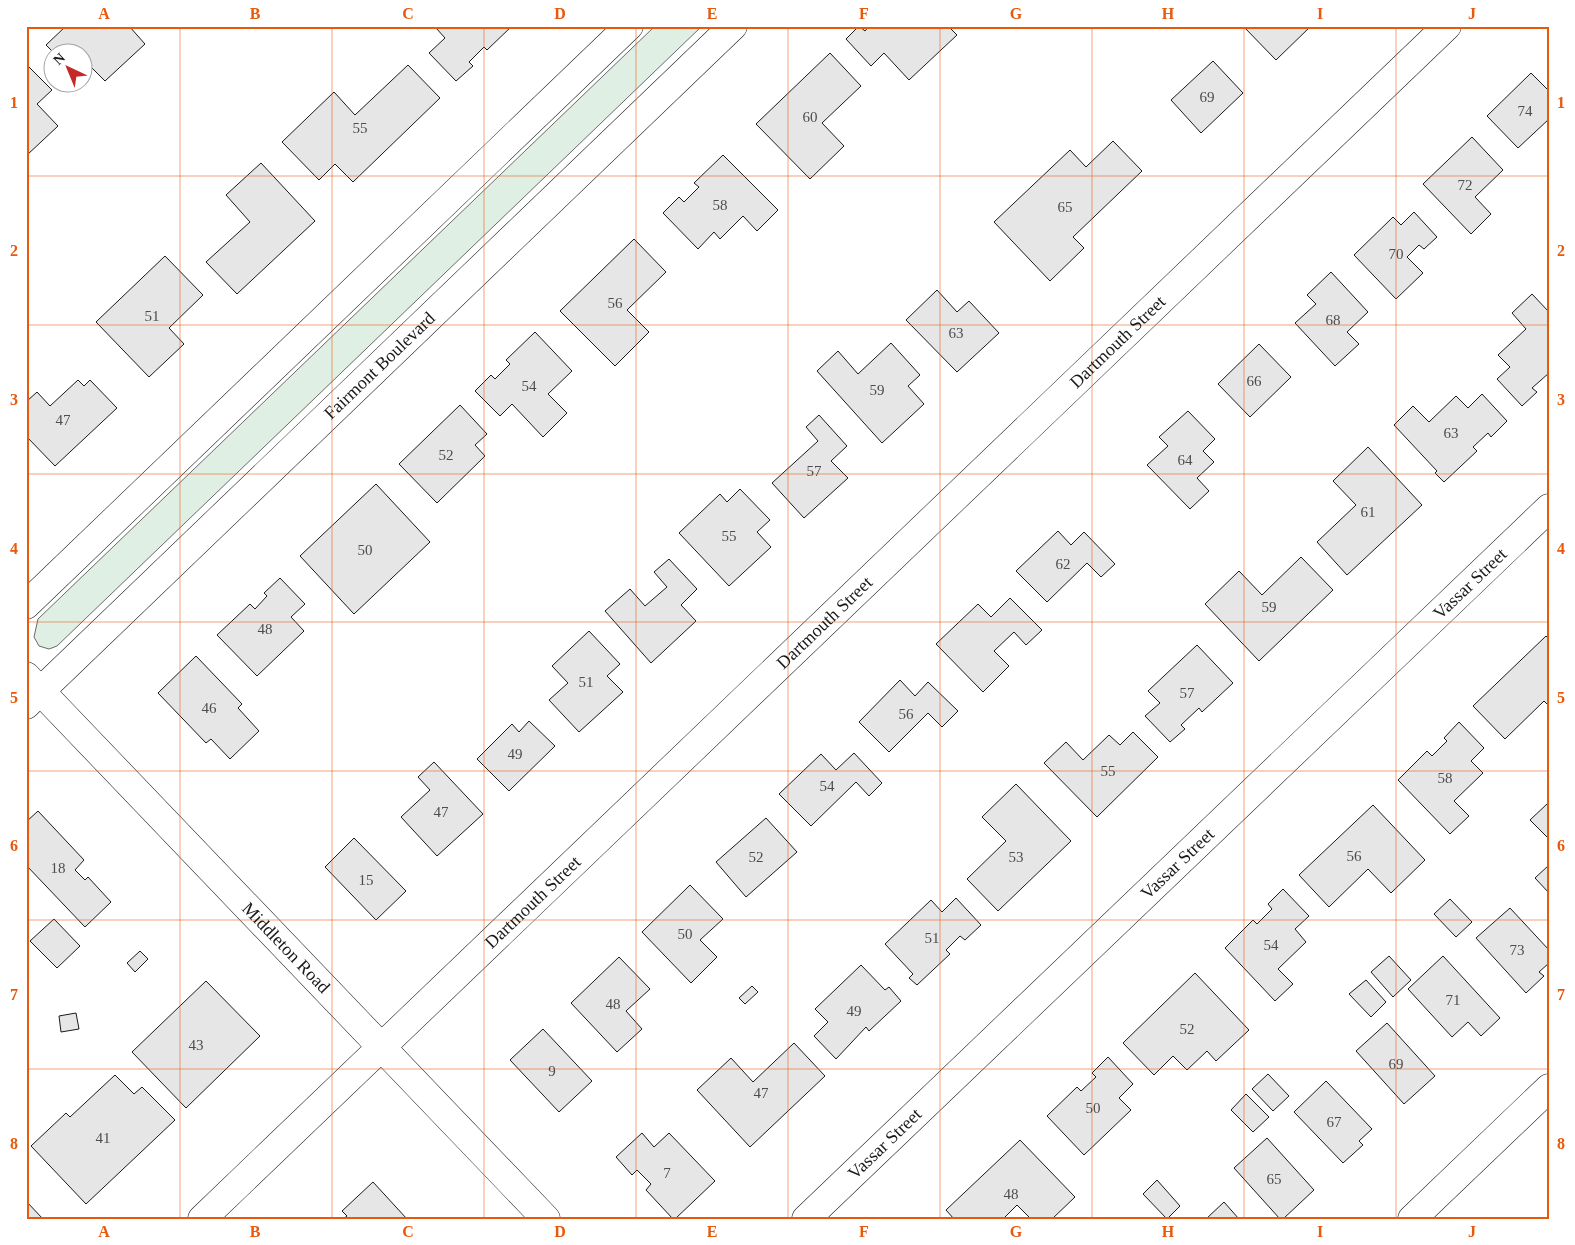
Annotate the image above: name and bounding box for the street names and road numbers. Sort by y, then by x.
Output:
street label: Dartmouth Street [1066,291,1169,392]
street label: Fairmont Boulevard [320,308,439,423]
street label: Vassar Street [1429,544,1511,623]
street label: Dartmouth Street [772,572,876,673]
street label: Vassar Street [1137,824,1218,903]
street label: Dartmouth Street [481,852,585,952]
street label: Middleton Road [238,898,334,997]
street label: Vassar Street [844,1104,925,1183]

